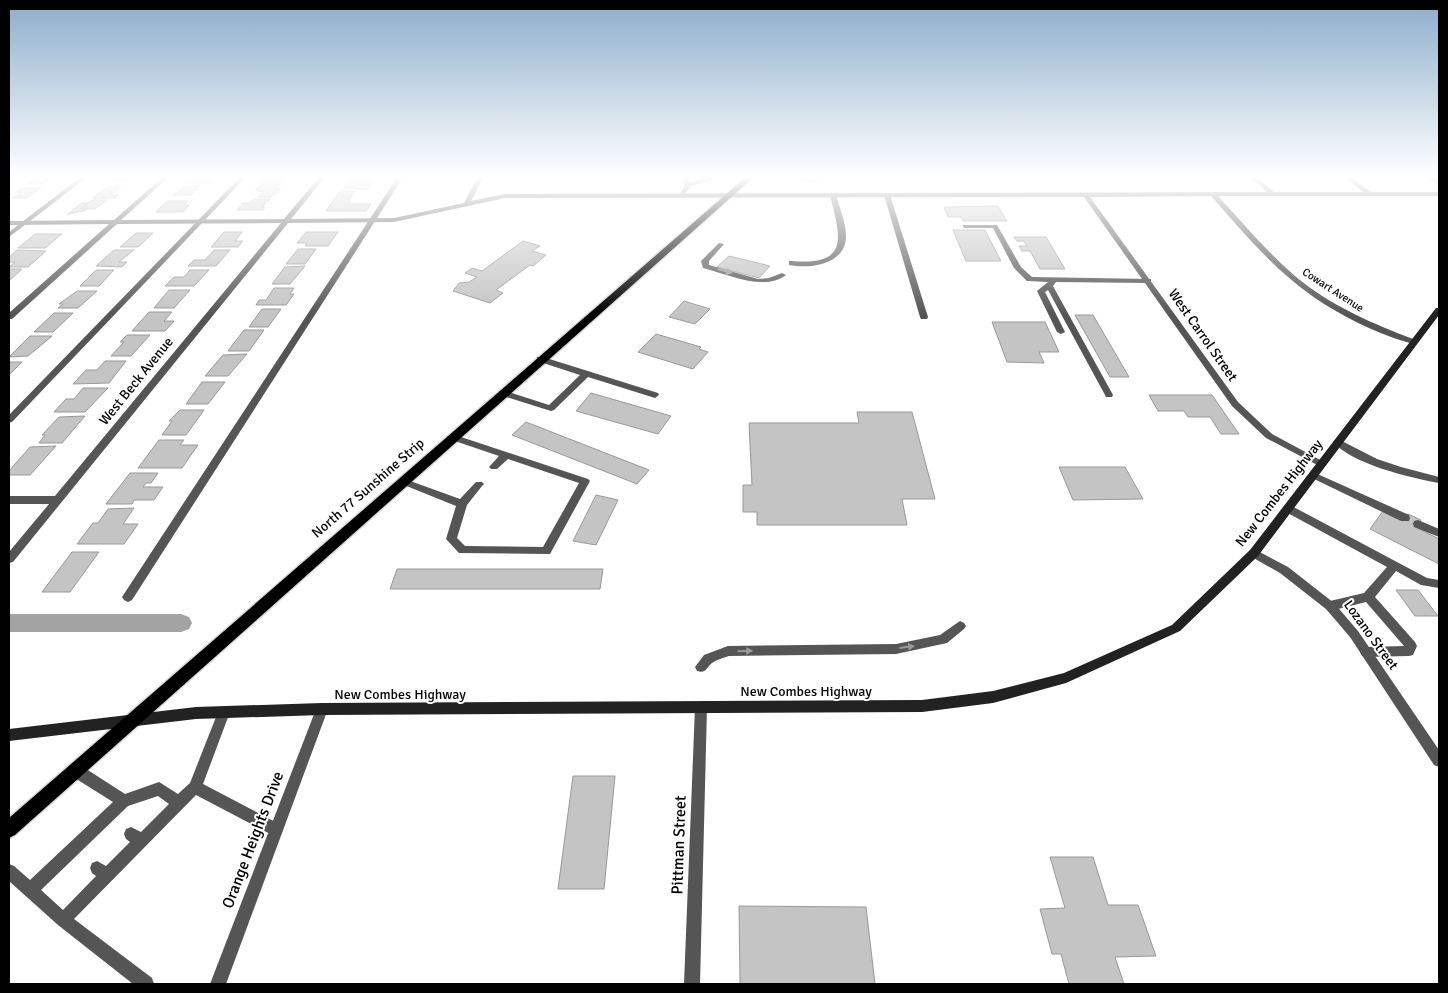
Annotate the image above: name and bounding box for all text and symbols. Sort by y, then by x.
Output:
street label: Cowart Avenue [1300,265,1366,315]
one-way arrow [717,268,732,276]
street label: West Carrol Street [1165,286,1241,385]
street label: West Beck Avenue [95,334,177,428]
street label: North 77 Sunshine Strip [308,434,428,542]
street label: New Combes Highway [1232,436,1326,550]
street label: Lozano Street [1340,597,1402,673]
one-way arrow [900,643,916,651]
one-way arrow [737,647,753,655]
street label: New Combes Highway [740,683,872,700]
street label: New Combes Highway [334,686,466,703]
street label: Orange Heights Drive [218,769,288,911]
street label: Pittman Street [667,795,691,895]

